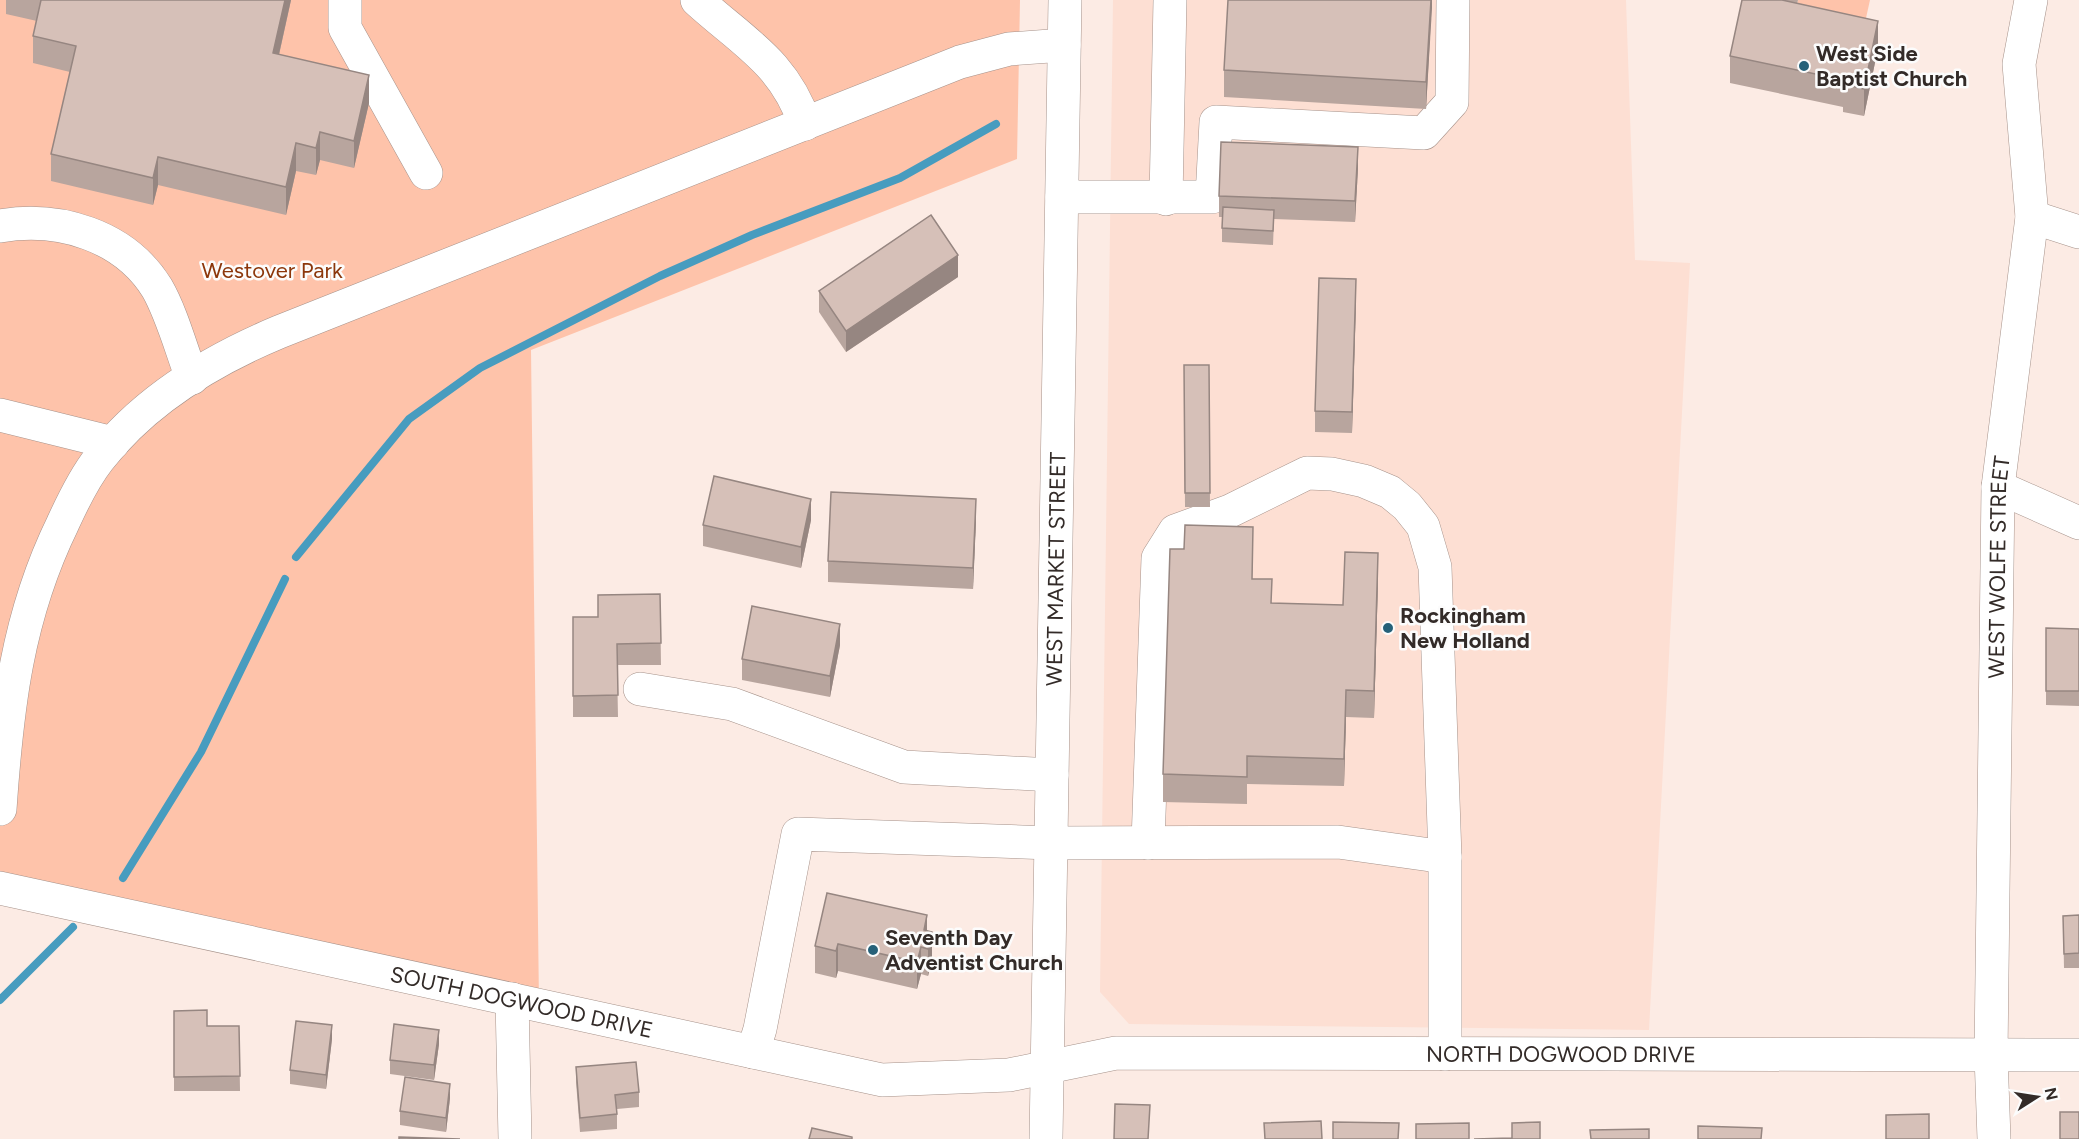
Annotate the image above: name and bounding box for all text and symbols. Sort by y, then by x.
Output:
place label: West Side Baptist Church [1816,40,1967,92]
marker: West Side Baptist Church [1797,59,1811,73]
park label: Westover Park [201,257,343,284]
street label: WEST MARKET STREET [1041,452,1071,686]
street label: WEST WOLFE STREET [1983,454,2016,679]
place label: Rockingham New Holland [1400,602,1530,654]
marker: Rockingham New Holland [1381,621,1395,635]
place label: Seventh Day Adventist Church [885,924,1063,976]
marker: Seventh Day Adventist Church [866,943,880,957]
street label: SOUTH DOGWOOD DRIVE [388,960,656,1044]
street label: NORTH DOGWOOD DRIVE [1426,1041,1696,1068]
north arrow [2007,1067,2067,1127]
text: N [2041,1086,2062,1102]

